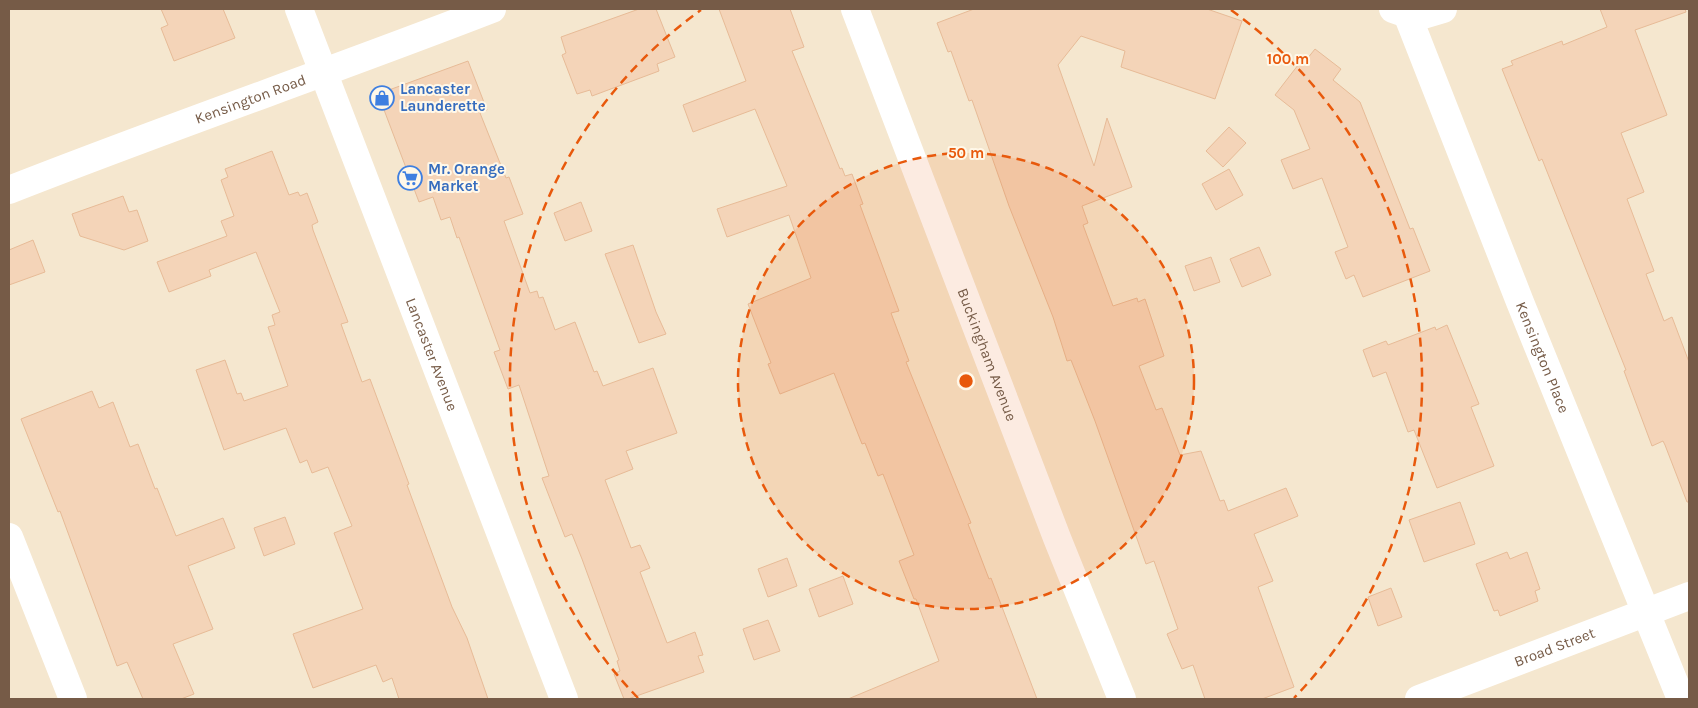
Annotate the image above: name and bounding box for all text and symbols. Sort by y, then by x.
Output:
text: 100 m [1267,50,1309,68]
street label: Kensington Road [193,71,308,128]
place label: Lancaster Launderette [400,80,486,115]
shop icon: Lancaster Launderette [369,85,395,111]
text: 50 m [948,144,984,162]
place label: Mr. Orange Market [428,160,505,195]
supermarket icon: Mr. Orange Market [397,165,423,191]
street label: Buckingham Avenue [953,286,1021,424]
street label: Lancaster Avenue [402,295,462,414]
street label: Kensington Place [1512,299,1573,416]
centre of rings [957,372,975,390]
street label: Broad Street [1512,624,1598,671]

